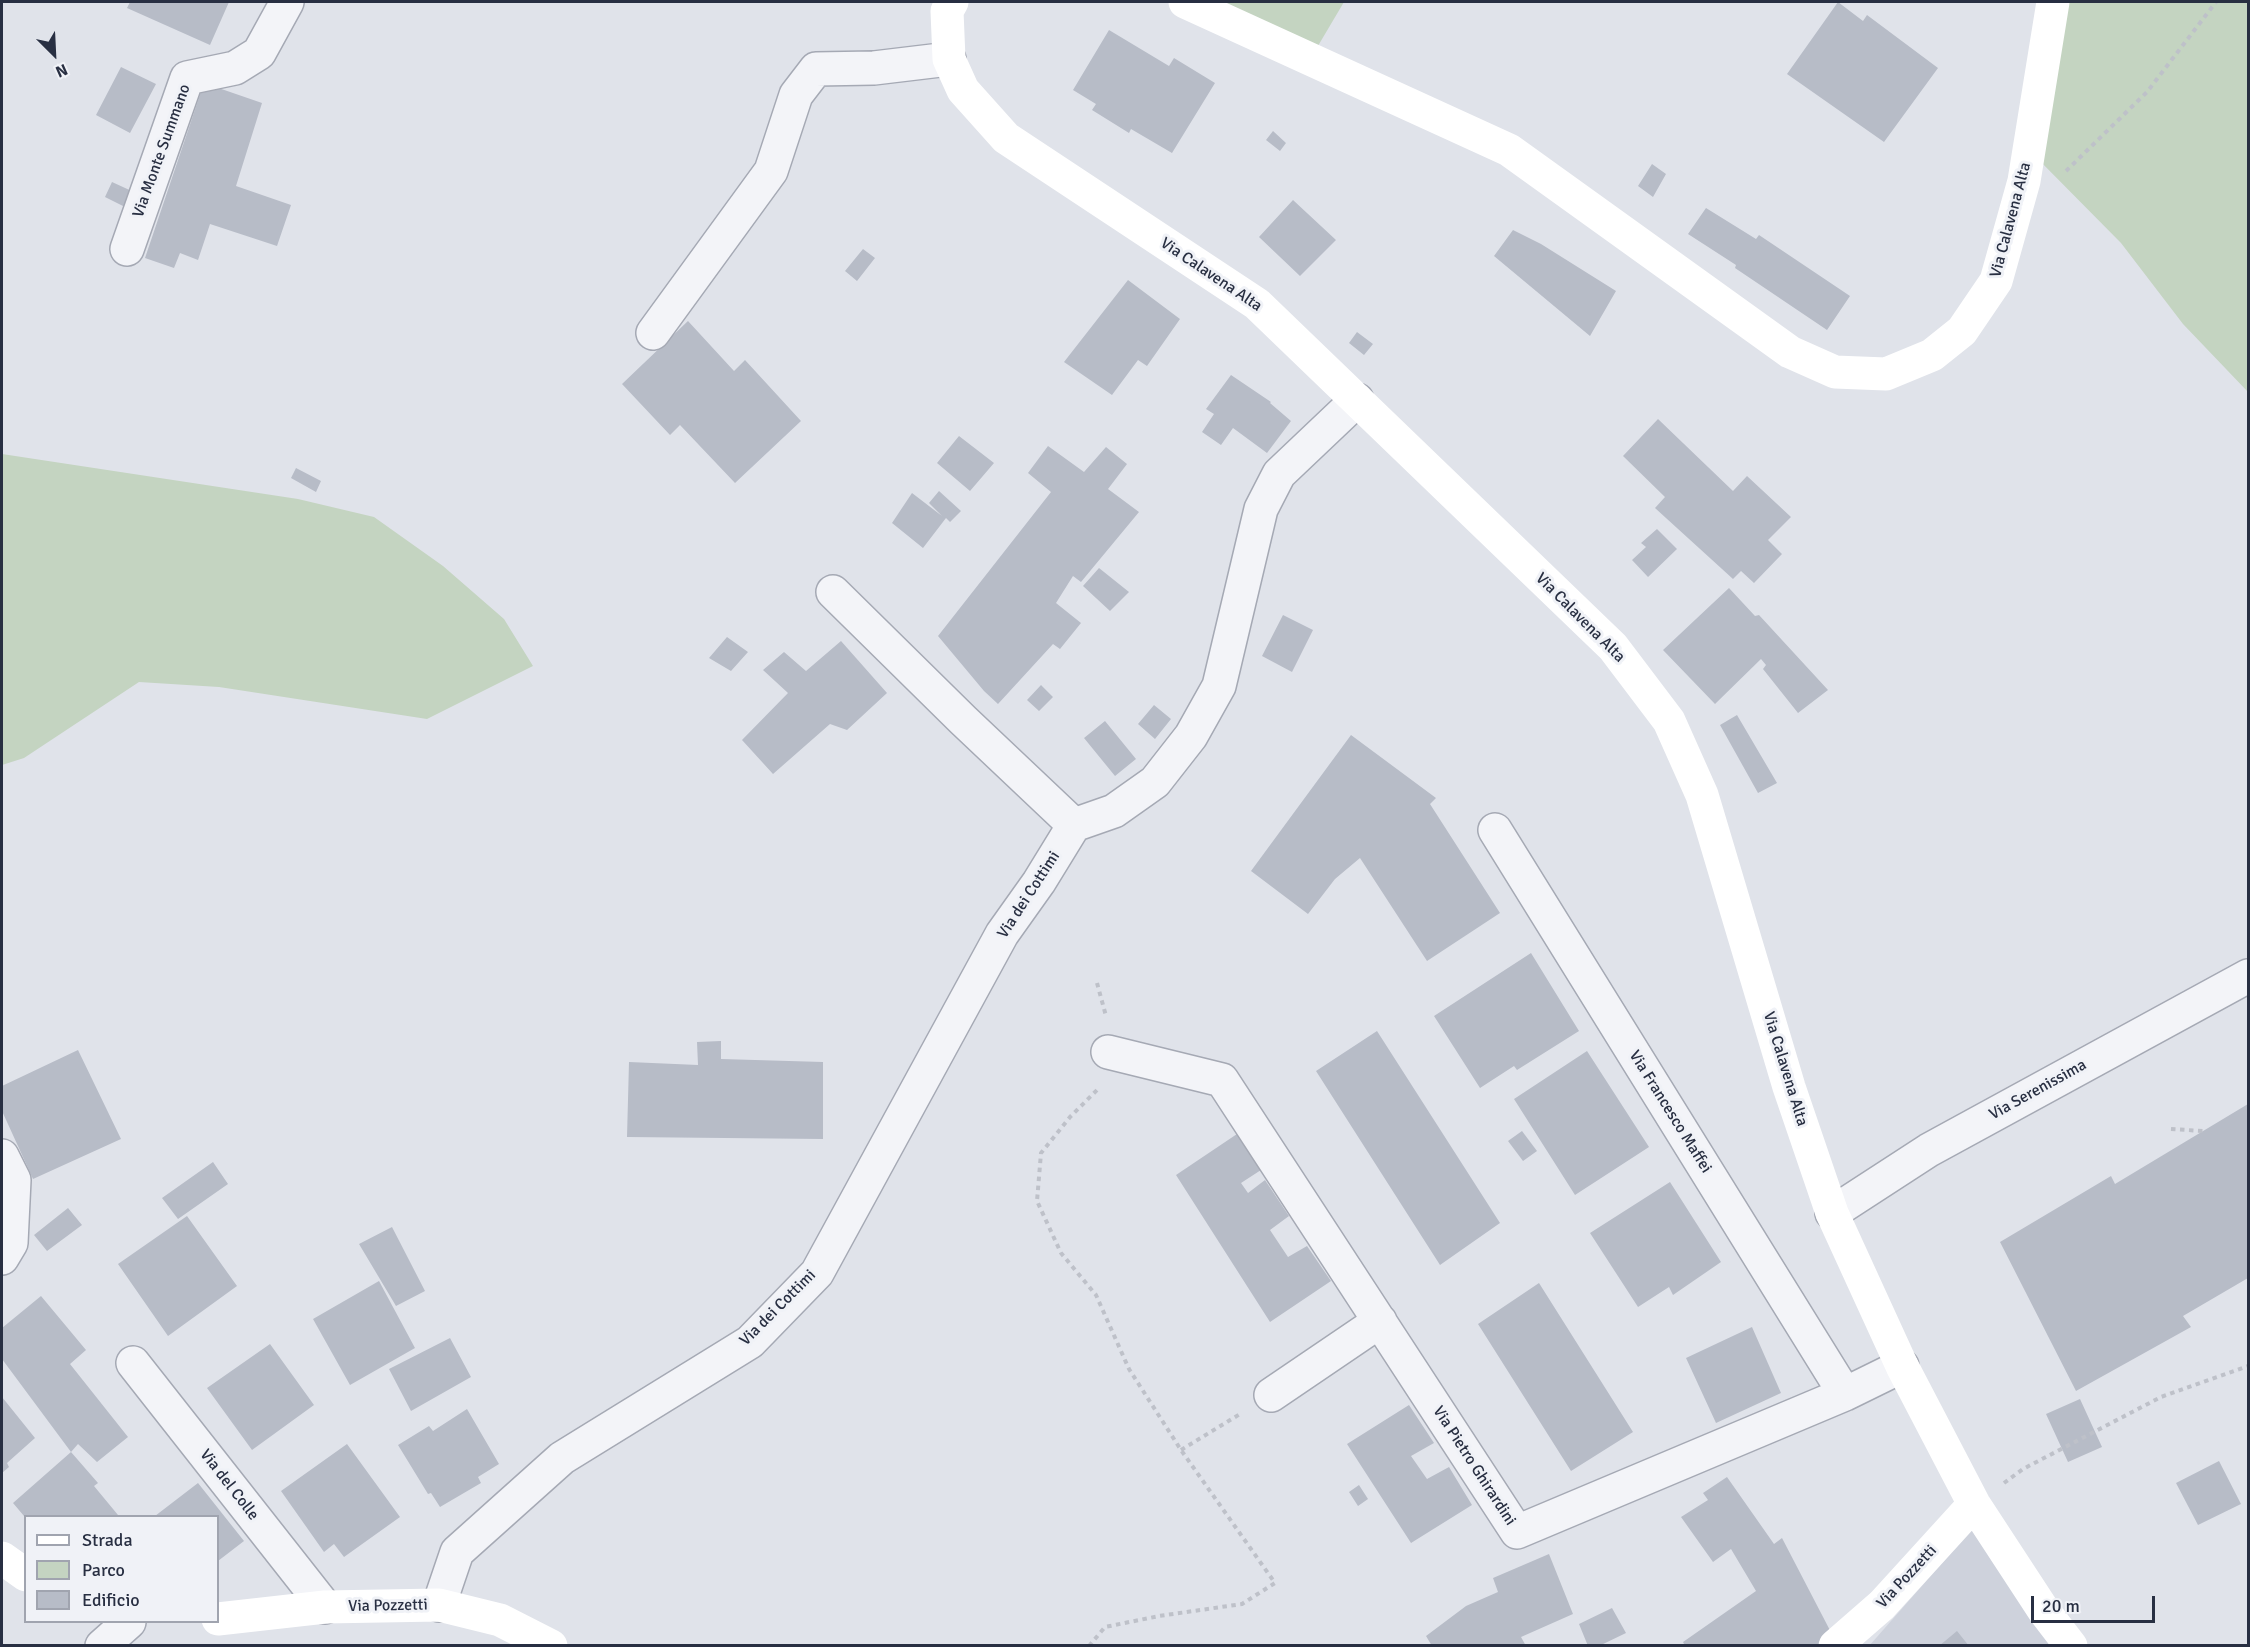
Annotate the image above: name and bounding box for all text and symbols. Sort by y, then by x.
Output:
north arrow [24,24,84,84]
text: N [52,59,70,82]
street label: Via Monte Summano [129,82,195,220]
street label: Via Calavena Alta [1986,160,2036,280]
street label: Via Calavena Alta [1156,234,1266,316]
street label: Via Calavena Alta [1531,569,1629,667]
street label: Via dei Cottimi [994,848,1064,942]
street label: Via Calavena Alta [1758,1009,1812,1129]
street label: Via Francesco Maffei [1625,1047,1715,1177]
street label: Via Serenissima [1986,1055,2090,1125]
street label: Via dei Cottimi [736,1266,820,1350]
street label: Via Pietro Ghirardini [1428,1403,1520,1529]
street label: Via del Colle [195,1446,263,1524]
legend [24,1515,219,1623]
text: Strada [82,1529,133,1551]
street label: Via Pozzetti [1873,1541,1941,1613]
text: Parco [82,1559,125,1581]
scale bar [2034,1584,2158,1622]
text: Edificio [82,1589,140,1611]
text: 20 m [2042,1595,2080,1617]
street label: Via Pozzetti [348,1596,428,1616]

